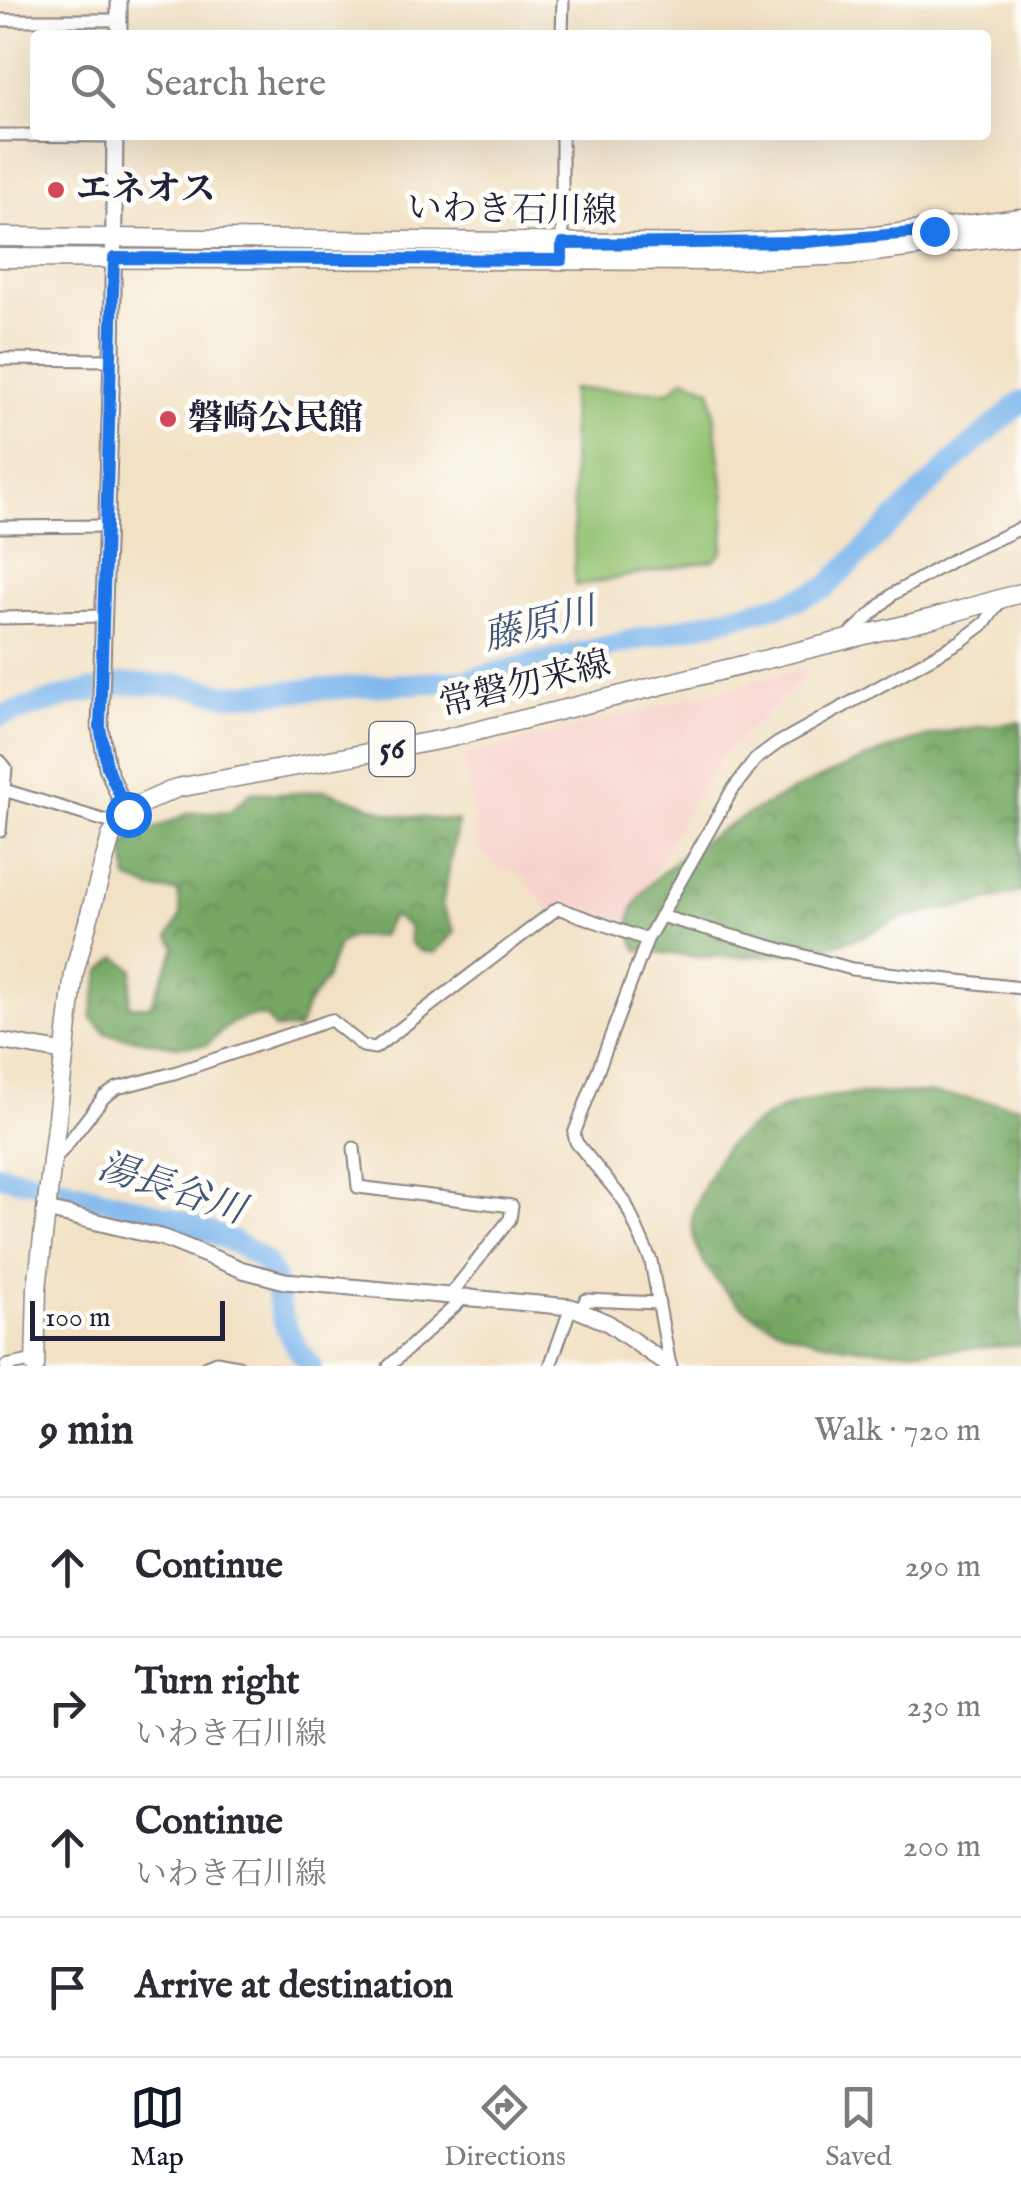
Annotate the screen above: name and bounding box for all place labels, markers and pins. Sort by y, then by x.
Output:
place label: エネオス [76,168,216,213]
marker: エネオス [45,179,67,201]
place label: 磐崎公民館 [188,397,363,442]
marker: 磐崎公民館 [157,408,179,430]

